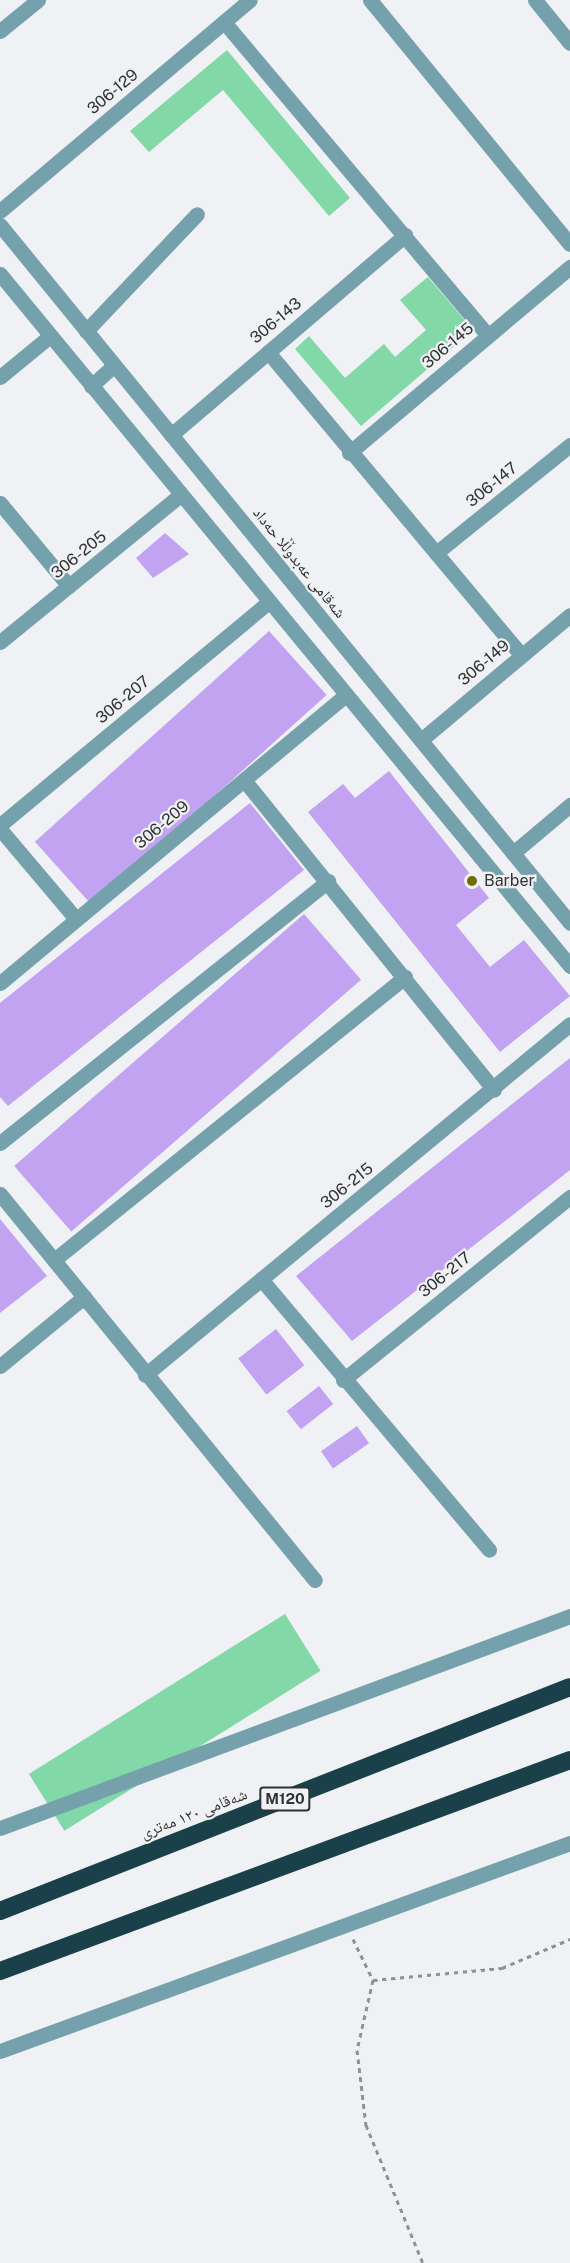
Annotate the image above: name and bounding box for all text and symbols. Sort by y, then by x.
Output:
street label: 306-129 [84,65,142,119]
street label: 306-143 [246,294,306,348]
street label: 306-145 [418,319,478,373]
street label: 306-147 [462,458,522,512]
street label: شەقامی عەبدوڵڵا حەداد [248,504,350,622]
street label: 306-205 [48,527,110,583]
street label: 306-149 [454,636,514,690]
street label: 306-207 [92,672,154,728]
street label: 306-209 [131,797,193,853]
place label: Barber [484,871,535,891]
marker: Barber [465,874,479,888]
street label: 306-215 [317,1159,377,1213]
street label: 306-217 [415,1248,475,1302]
street label: شەقامی ١٢٠ مەتری [138,1785,250,1843]
road number: M120 [258,1787,312,1811]

